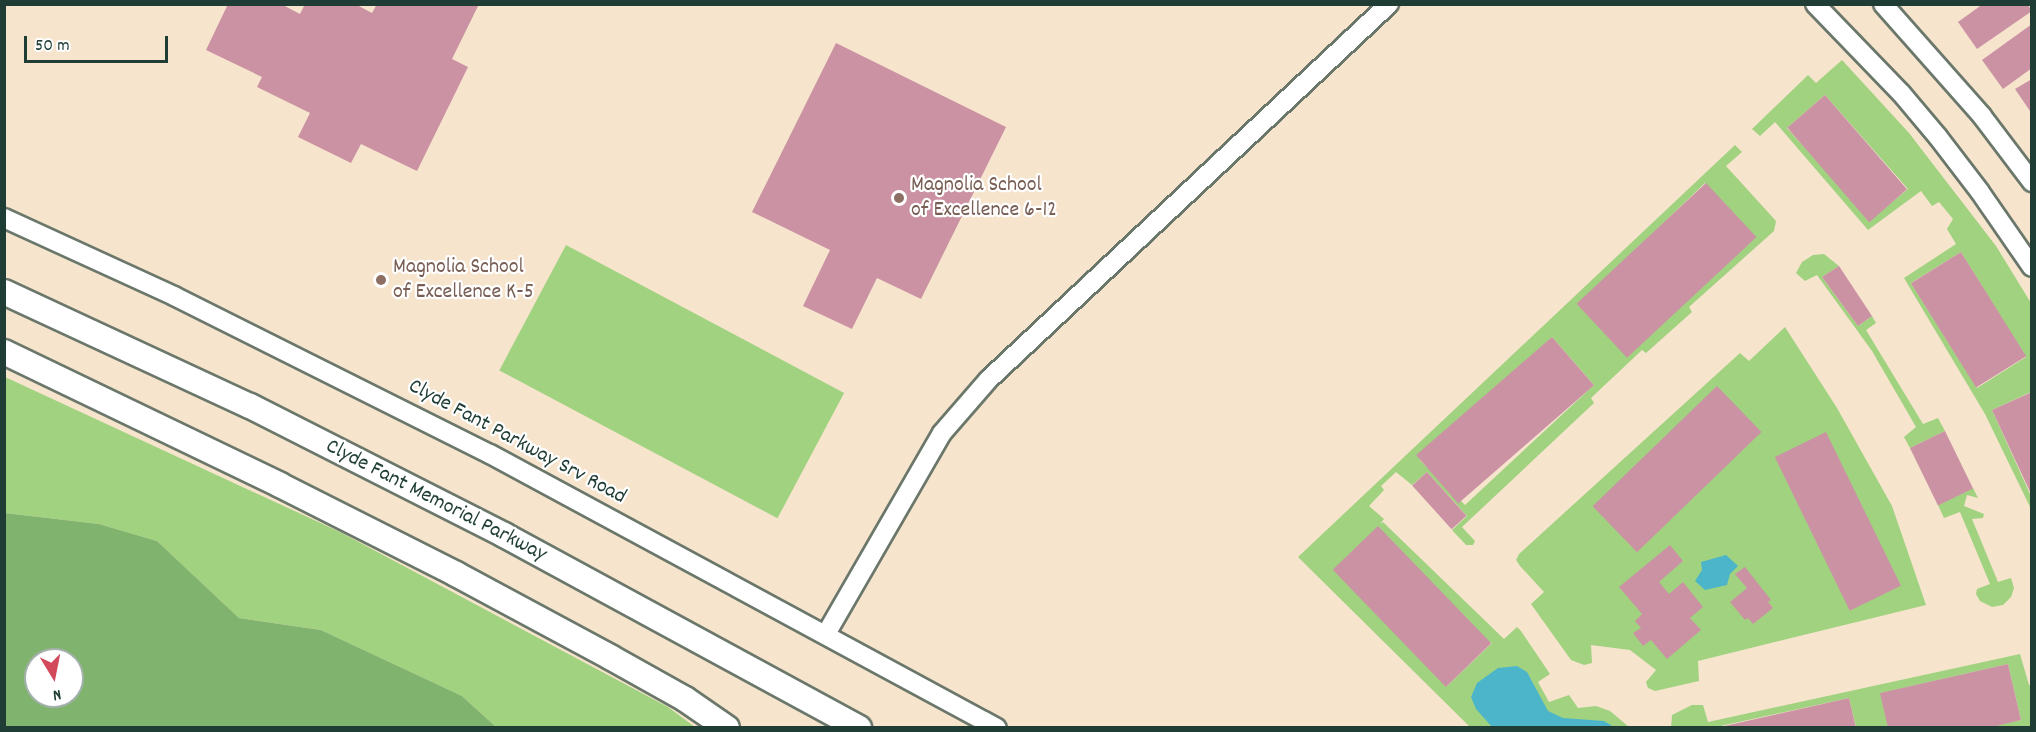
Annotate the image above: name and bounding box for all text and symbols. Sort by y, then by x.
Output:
scale bar [27,24,171,62]
text: 50 m [35,34,70,59]
place label: Magnolia School of Excellence 6-12 [911,172,1057,224]
marker: Magnolia School of Excellence 6-12 [892,191,906,205]
place label: Magnolia School of Excellence K-5 [393,254,534,306]
marker: Magnolia School of Excellence K-5 [374,273,388,287]
street label: Clyde Fant Parkway Srv Road [404,373,630,511]
street label: Clyde Fant Memorial Parkway [321,434,551,568]
north arrow [24,648,84,708]
text: N [51,682,63,706]

